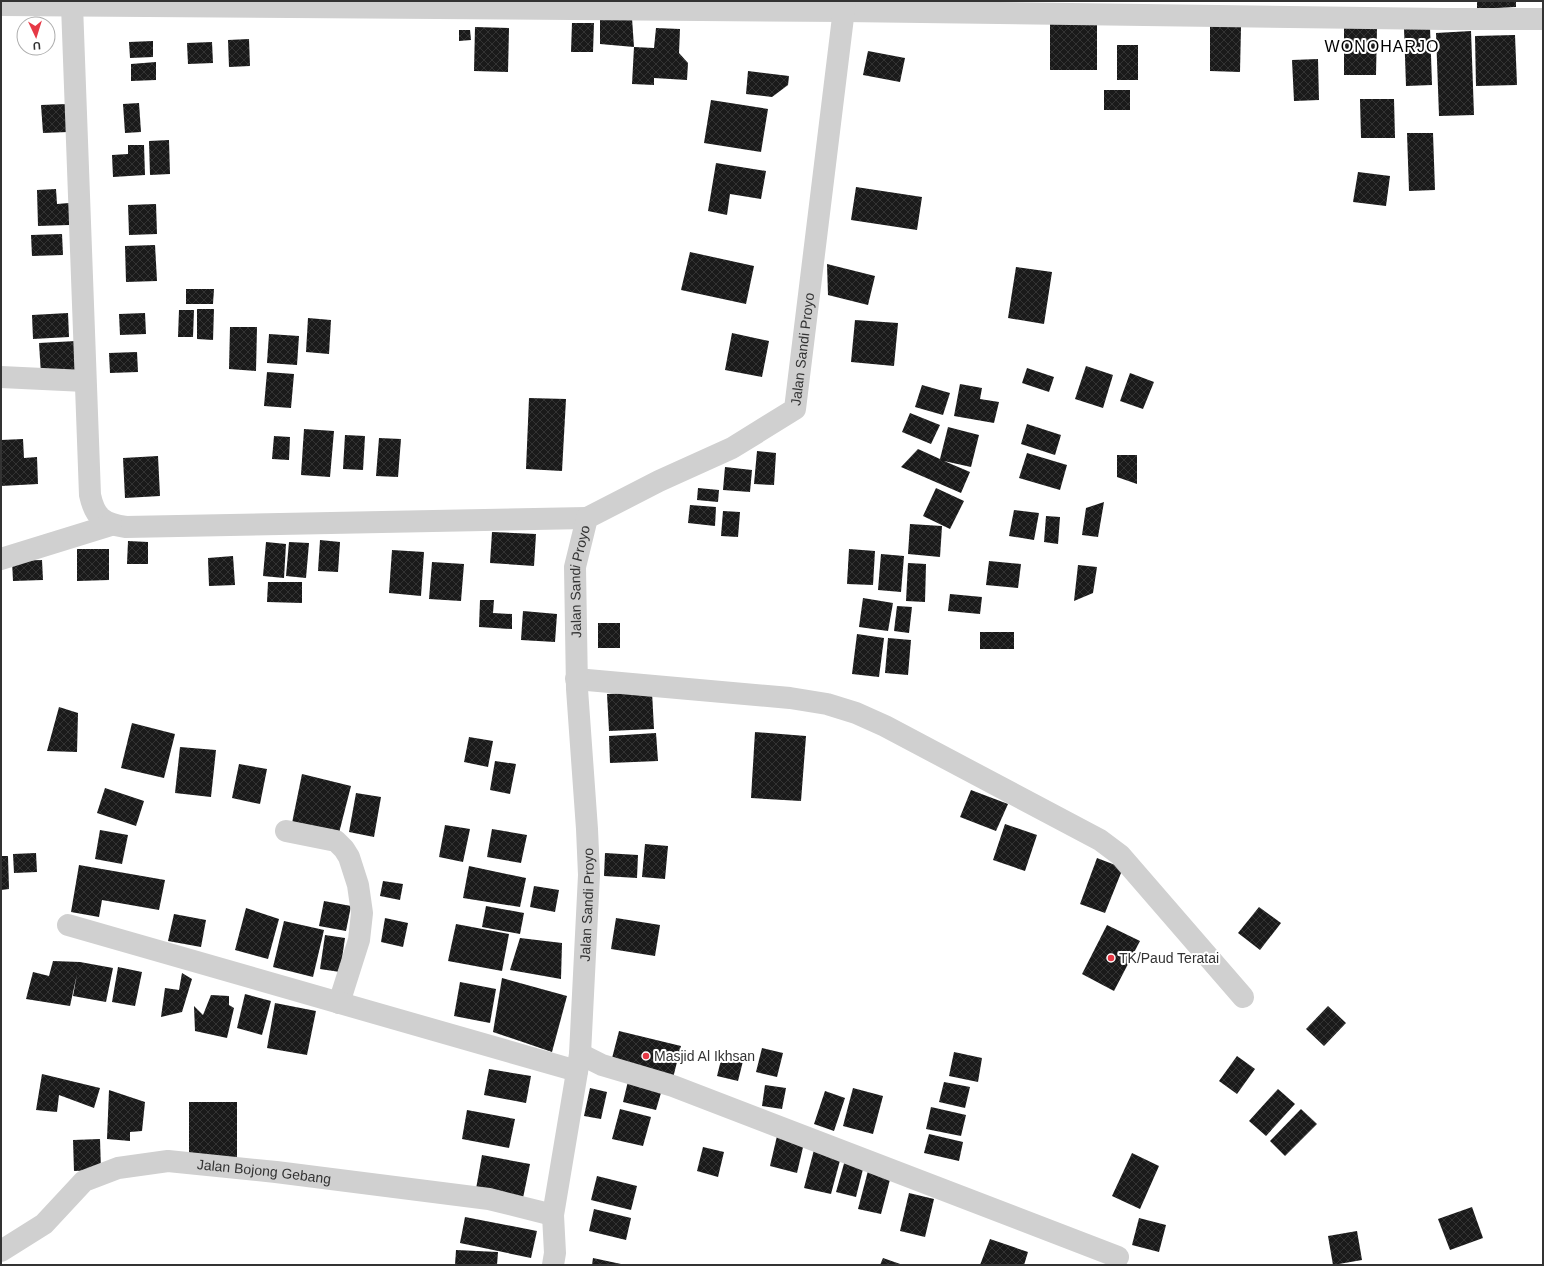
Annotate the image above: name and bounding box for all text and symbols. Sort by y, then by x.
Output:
north arrow [16,16,56,56]
district label: WONOHARJO [1325,38,1439,55]
text: U [32,40,41,52]
street label: Jalan Sandi Proyo [787,292,817,407]
street label: Jalan Sandi Proyo [567,523,593,638]
street label: Jalan Sandi Proyo [577,847,597,962]
place label: TK/Paud Teratai [1119,950,1219,966]
marker: TK/Paud Teratai [1106,953,1116,963]
place label: Masjid Al Ikhsan [654,1048,755,1064]
marker: Masjid Al Ikhsan [641,1051,651,1061]
street label: Jalan Bojong Gebang [196,1156,332,1187]

